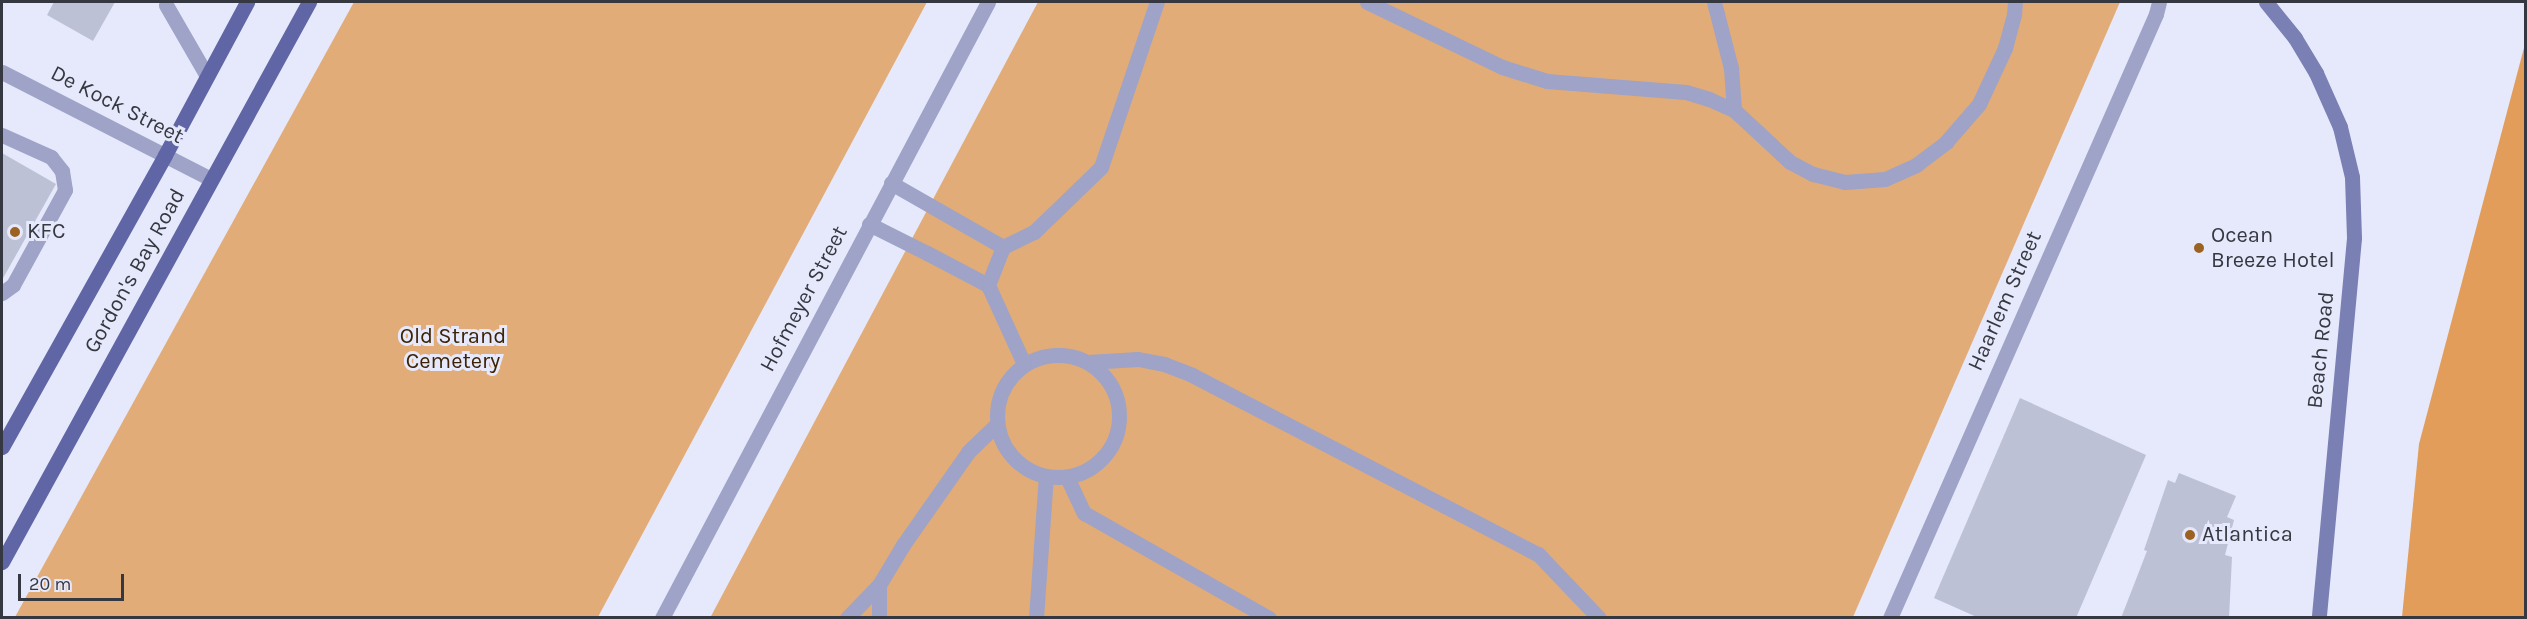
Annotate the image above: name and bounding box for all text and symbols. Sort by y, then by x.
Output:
street label: De Kock Street [46,60,188,150]
street label: Gordon's Bay Road [79,184,191,358]
place label: KFC [27,219,65,245]
street label: Hofmeyer Street [754,222,854,376]
place label: Ocean Breeze Hotel [2211,222,2335,274]
marker: KFC [8,225,22,239]
street label: Haarlem Street [1962,227,2048,375]
marker: Ocean Breeze Hotel [2192,241,2206,255]
street label: Beach Road [2302,290,2340,410]
park label: Old Strand Cemetery [400,323,506,374]
place label: Atlantica [2202,522,2293,548]
marker: Atlantica [2183,528,2197,542]
scale bar [21,562,128,600]
text: 20 m [29,573,71,595]

